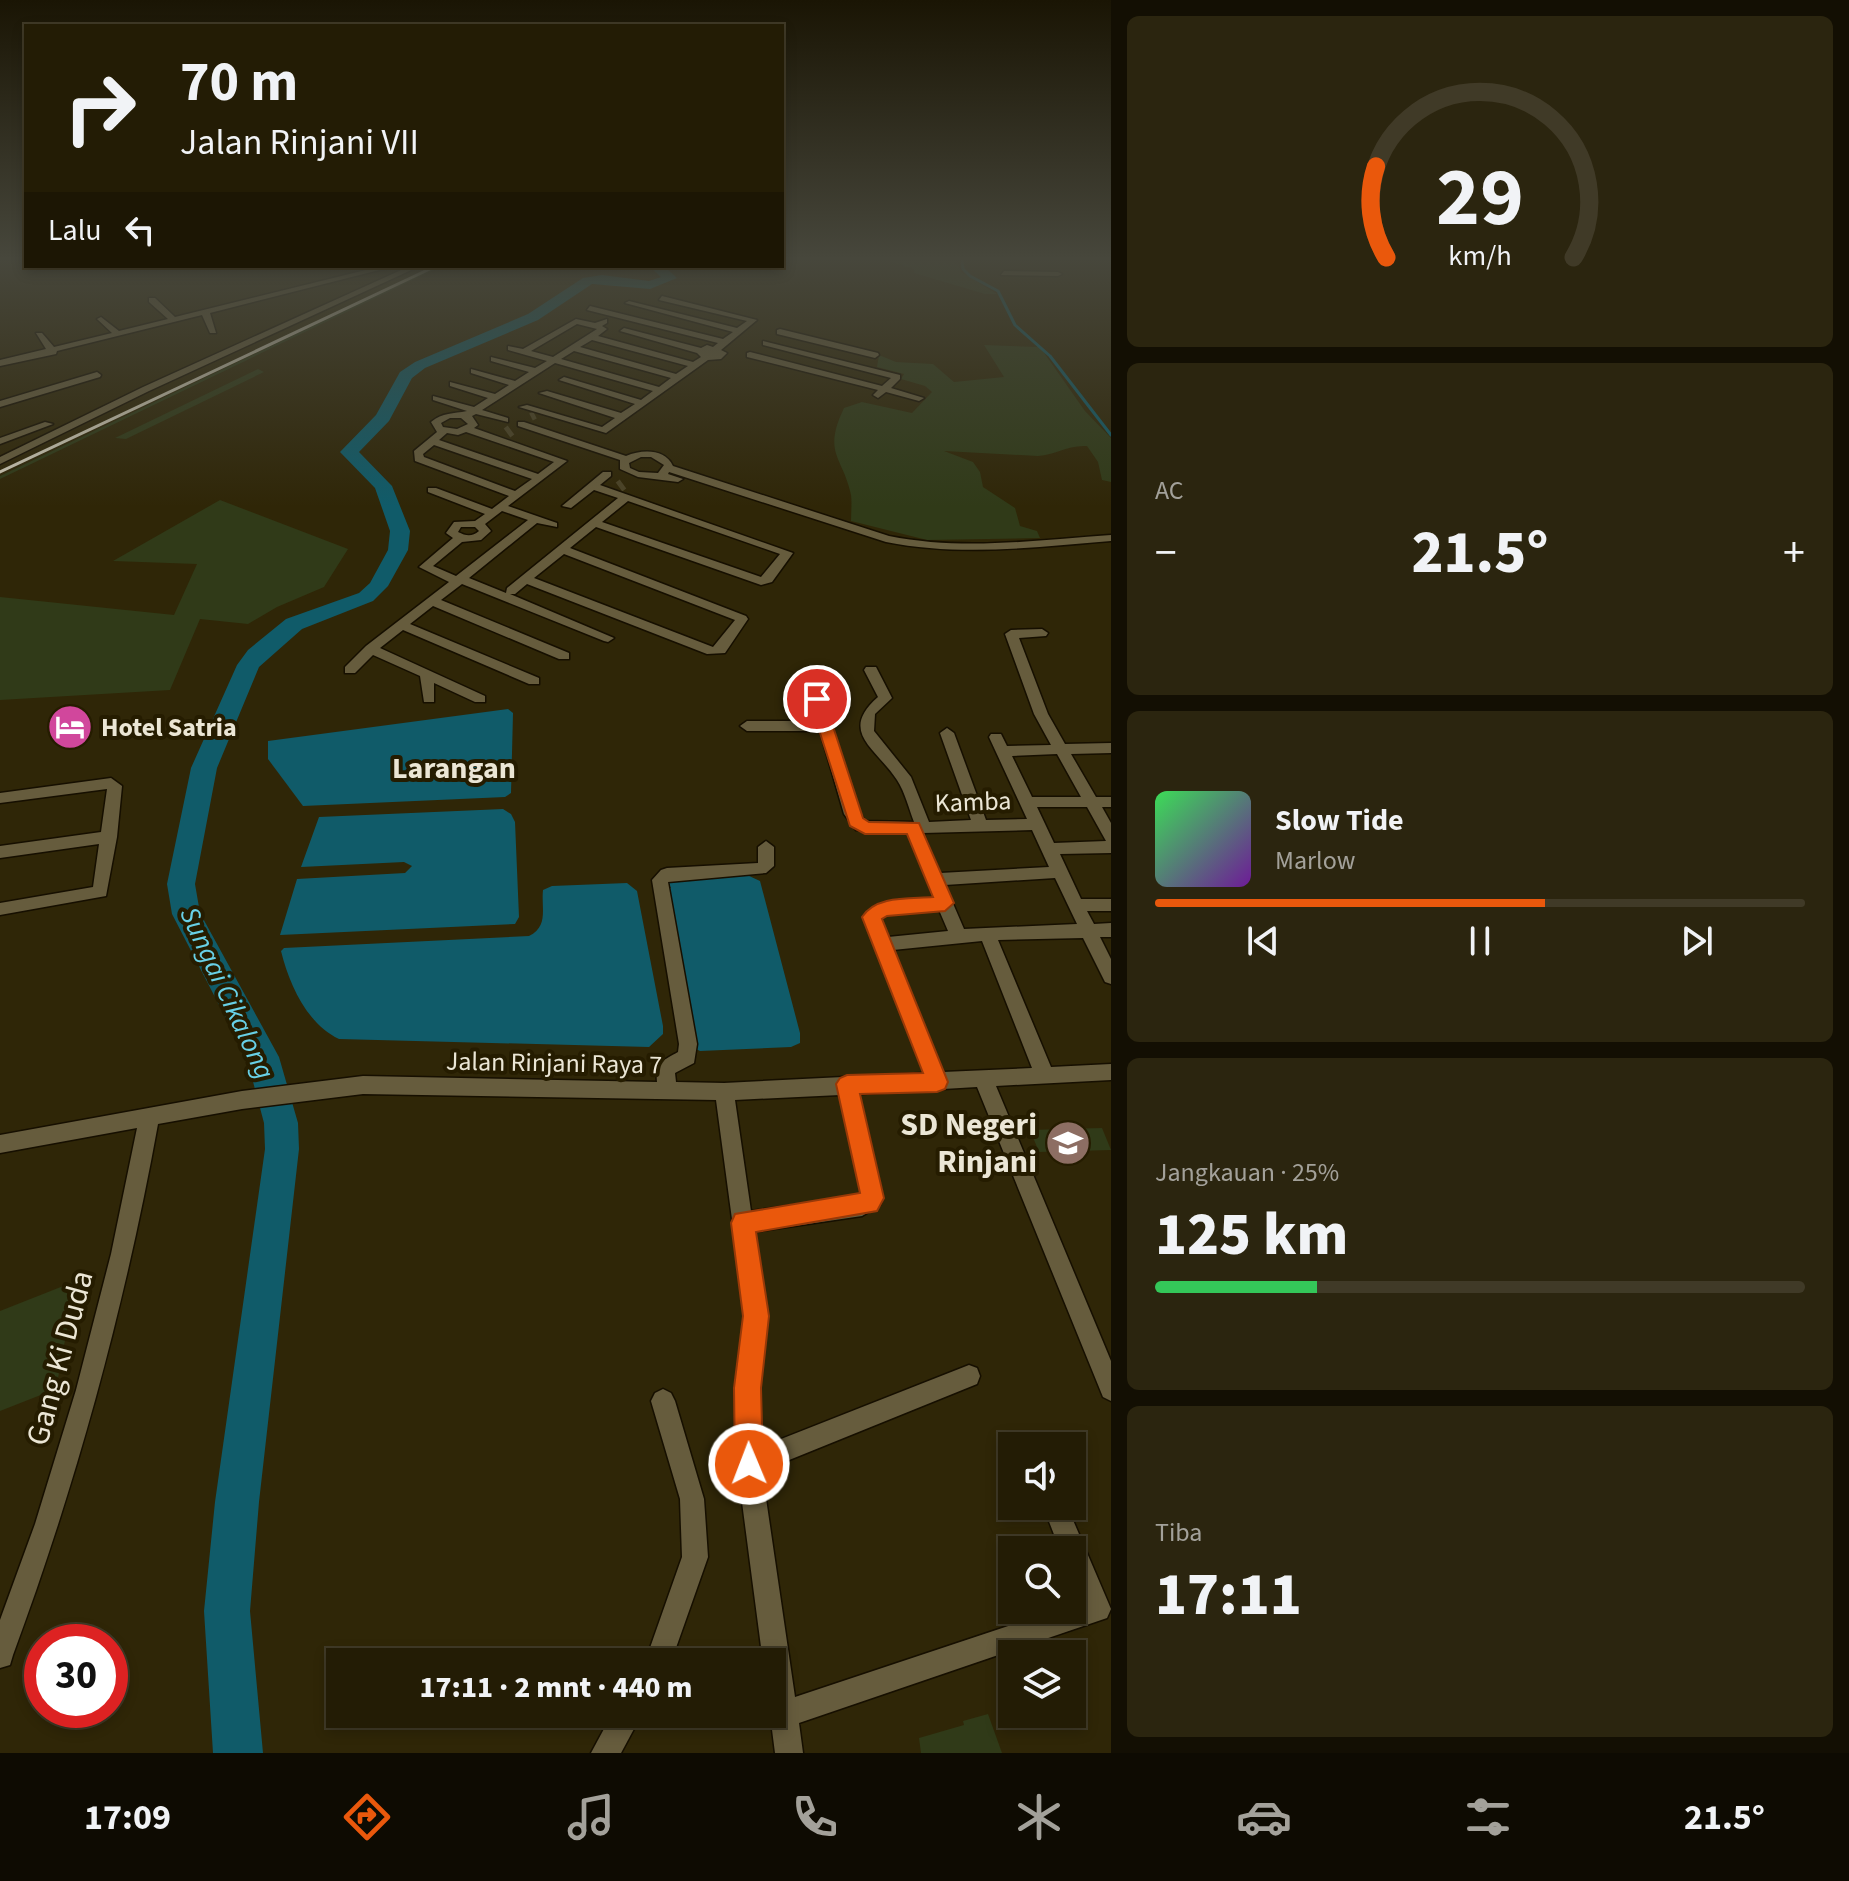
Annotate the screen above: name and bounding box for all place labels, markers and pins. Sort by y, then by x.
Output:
pin [783,665,851,733]
hotel icon: Hotel Satria [46,703,94,751]
place label: Hotel Satria [101,709,237,746]
place label: SD Negeri Rinjani [900,1102,1037,1185]
school or university icon: SD Negeri Rinjani [1044,1119,1092,1167]

